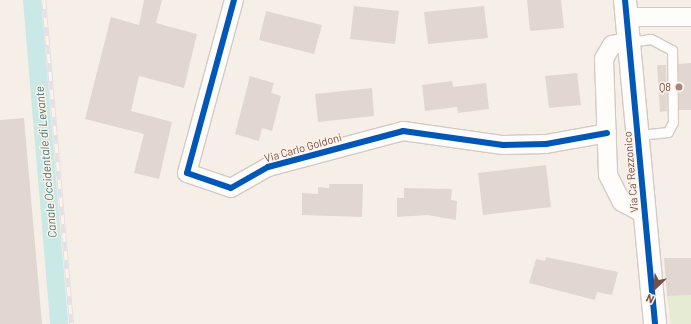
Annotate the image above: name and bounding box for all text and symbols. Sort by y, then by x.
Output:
place label: Q8 [659,80,671,94]
marker: Q8 [674,82,684,92]
water label: Canale Occidentale di Levante [32,85,60,239]
street label: Via Carlo Goldoni [263,131,343,165]
street label: Via Ca' Rezzonico [621,131,641,213]
north arrow [635,268,675,308]
text: N [644,292,656,307]

